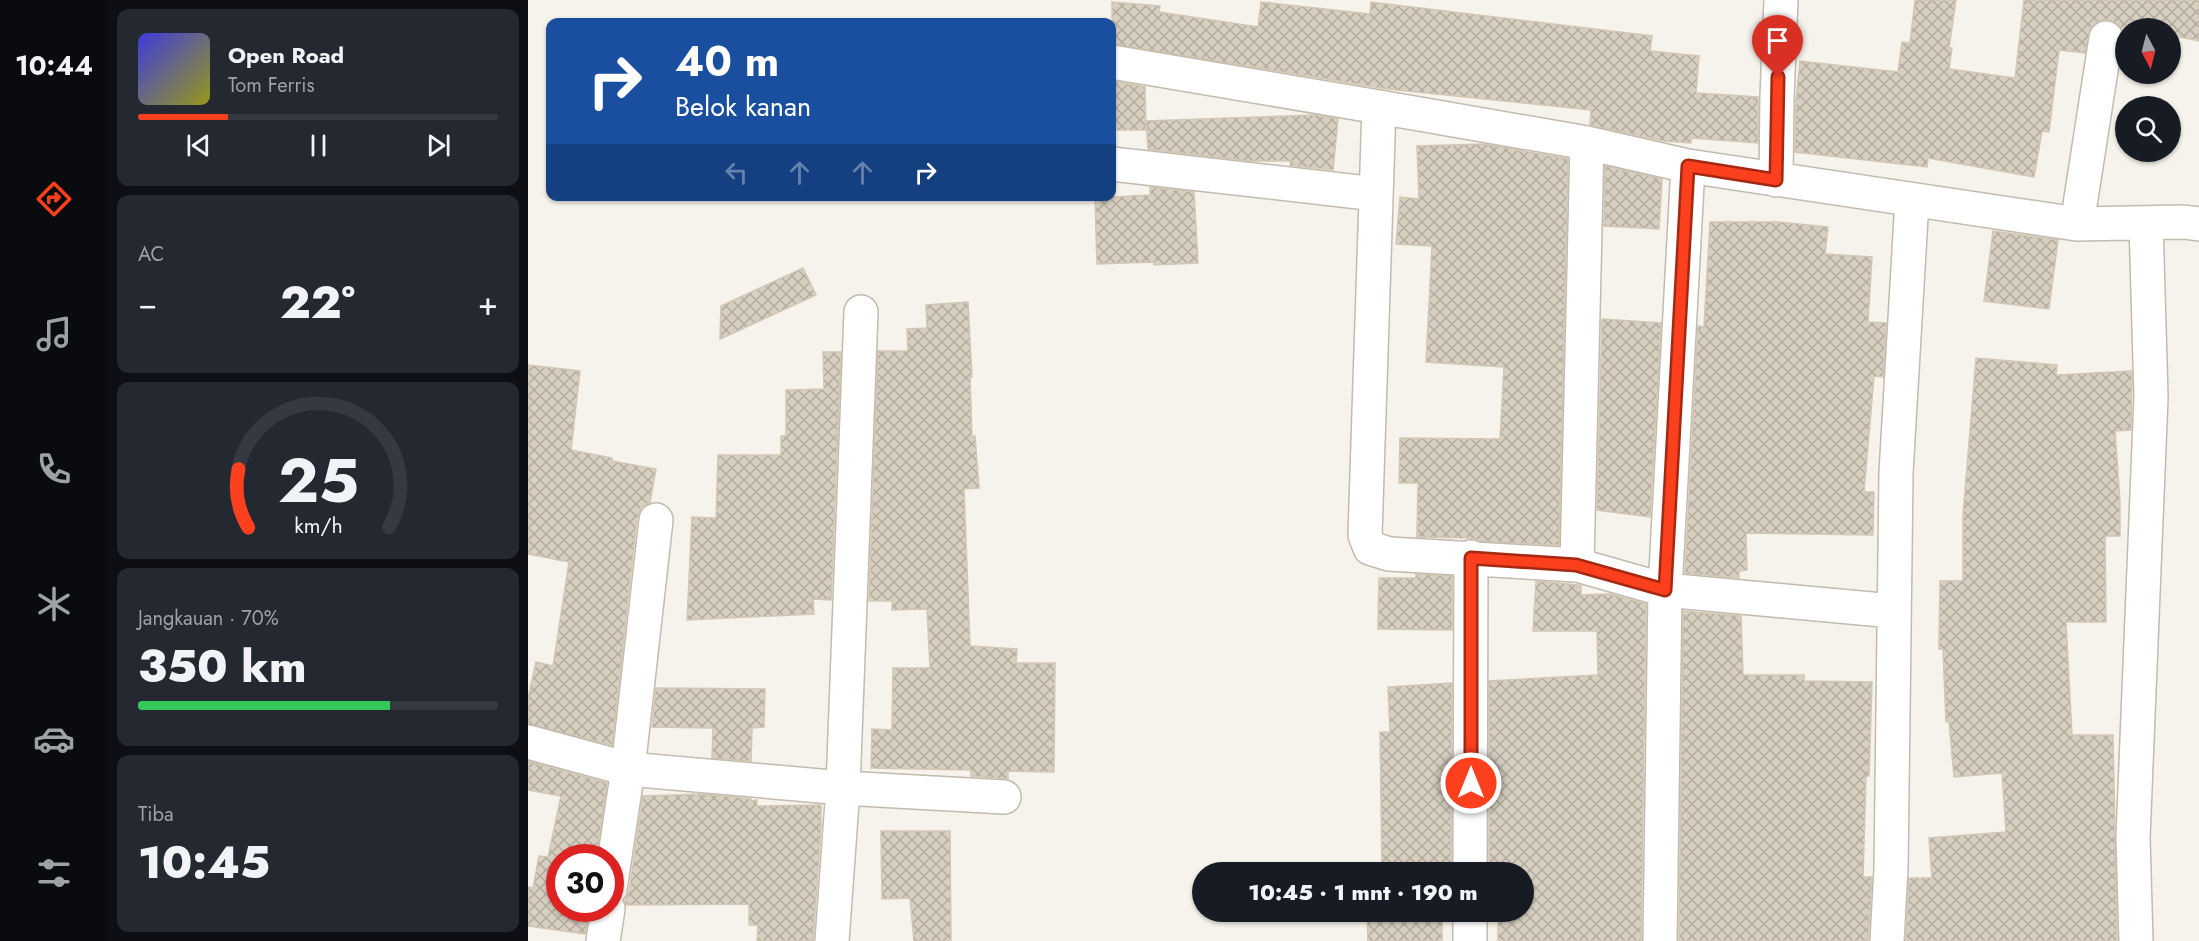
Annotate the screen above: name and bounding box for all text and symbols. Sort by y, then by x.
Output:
pin [1752,15,1803,77]
north arrow [2115,18,2181,84]
map controls [2115,18,2181,162]
icon: arrive [1761,24,1794,57]
text: 40 m [675,31,779,92]
text: Open Road [228,39,344,71]
icon: right [576,42,654,120]
text: 10:44 [15,46,93,85]
text: Tom Ferris [228,71,315,100]
text: Belok kanan [675,87,811,126]
button: search [2115,96,2181,162]
icon: previous [182,129,215,162]
icon: pause [302,129,335,162]
icon: next [422,129,455,162]
icon: left [720,156,753,189]
icon: ahead [783,156,816,189]
icon: ahead [846,156,879,189]
icon: right [909,156,942,189]
icon: directions [33,178,75,220]
text: AC [138,240,164,269]
text: 22° [280,270,355,335]
text: − [138,280,157,327]
text: + [478,280,498,327]
icon: music [33,313,75,355]
text: 25 [277,435,359,525]
icon: phone [33,448,75,490]
text: km/h [294,510,342,541]
icon: climate [33,583,75,625]
text: Jangkauan · 70% [138,604,279,633]
text: 350 km [138,634,306,699]
icon: car [33,718,75,760]
position arrow [1439,751,1503,815]
text: Tiba [138,800,174,829]
text: 10:45 [138,830,270,895]
speed limit sign: 30 [546,844,624,922]
icon: filters [33,852,75,894]
text: 10:45 · 1 mnt · 190 m [1248,876,1478,908]

